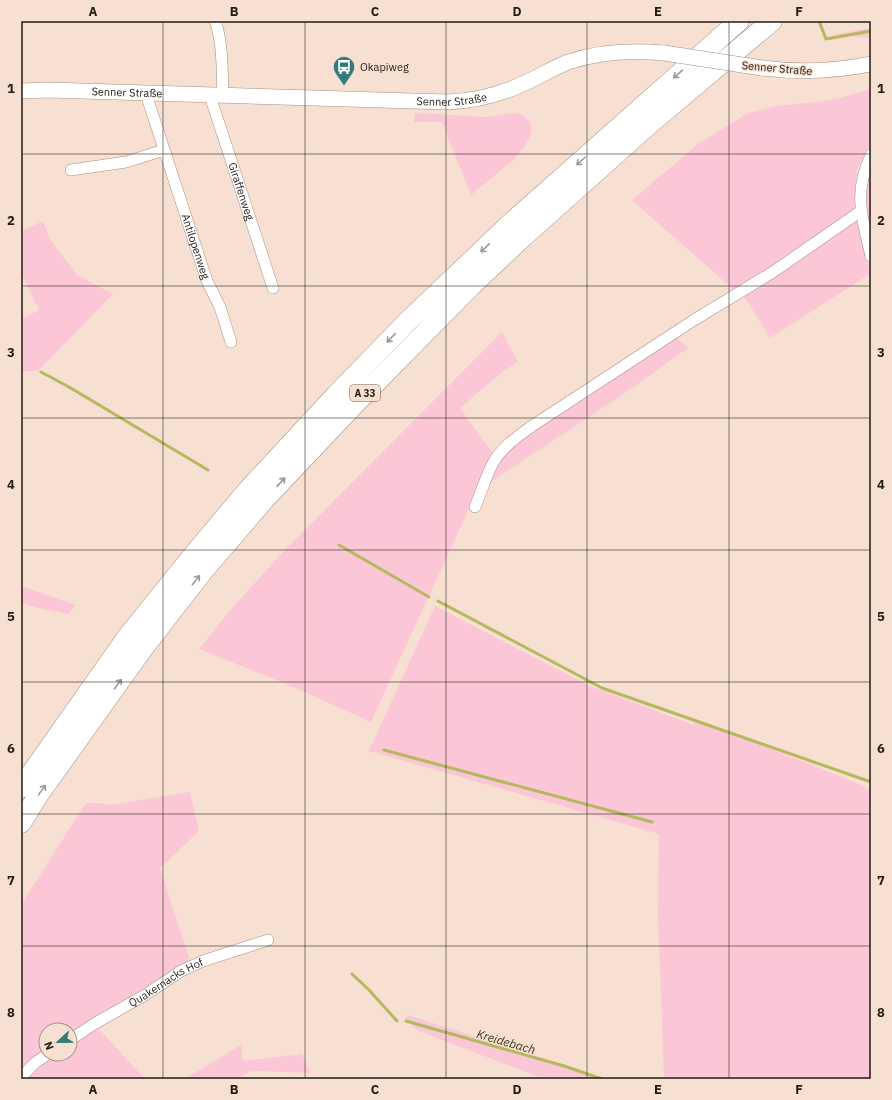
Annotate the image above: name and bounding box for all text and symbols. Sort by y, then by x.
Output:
text: A [89,3,98,20]
text: B [230,3,239,20]
text: C [371,3,380,20]
text: D [512,3,522,20]
text: E [654,3,662,20]
text: F [795,3,803,20]
bus stop icon: Okapiweg [331,54,357,87]
street label: Senner Straße [741,58,813,78]
place label: Okapiweg [360,60,409,74]
one-way arrow [673,70,684,79]
text: 1 [7,80,15,97]
text: 1 [877,80,885,97]
street label: Senner Straße [91,84,163,100]
street label: Senner Straße [416,90,488,109]
one-way arrow [576,156,586,165]
street label: Giraffenweg [225,161,257,222]
text: 2 [7,212,15,229]
street label: Antilopenweg [179,212,213,281]
text: 2 [877,212,885,229]
one-way arrow [480,243,490,253]
one-way arrow [386,333,396,343]
text: 3 [7,344,15,361]
text: 3 [877,344,885,361]
road number: A 33 [350,385,380,401]
text: 4 [7,476,15,493]
text: 4 [877,476,885,493]
one-way arrow [276,477,286,487]
one-way arrow [192,575,200,586]
text: 5 [7,608,15,625]
text: 5 [877,608,885,625]
one-way arrow [114,679,122,690]
text: 6 [7,740,15,757]
text: 6 [877,740,885,757]
one-way arrow [38,785,46,796]
text: 7 [7,872,15,889]
text: 7 [877,872,885,889]
street label: Quakernacks Hof [126,955,206,1010]
text: 8 [7,1004,15,1021]
text: 8 [877,1004,885,1021]
north arrow [38,1022,78,1062]
water label: Kreidebach [475,1026,537,1057]
text: N [41,1039,57,1052]
text: A [89,1081,98,1098]
text: B [230,1081,239,1098]
text: C [371,1081,380,1098]
text: D [512,1081,522,1098]
text: E [654,1081,662,1098]
text: F [795,1081,803,1098]

